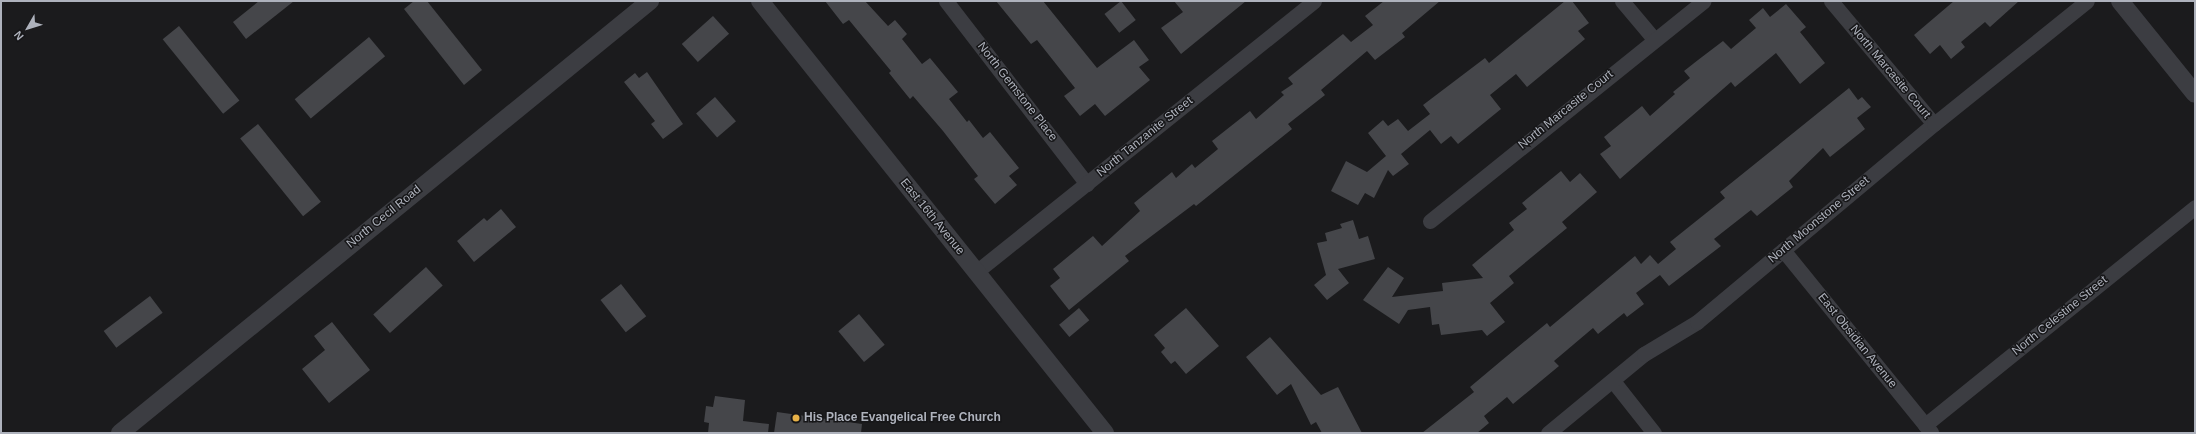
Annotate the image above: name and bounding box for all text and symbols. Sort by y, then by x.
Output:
north arrow [8,8,48,48]
street label: North Marcasite Court [1847,22,1933,122]
text: N [12,29,26,42]
street label: North Gemstone Place [974,40,1060,144]
street label: North Marcasite Court [1516,67,1616,153]
street label: North Tanzanite Street [1094,94,1196,180]
street label: North Moonstone Street [1766,174,1872,266]
street label: East 16th Avenue [897,176,967,258]
street label: North Cecil Road [344,183,424,251]
street label: North Celestine Street [2010,273,2110,359]
street label: East Obsidian Avenue [1814,290,1900,392]
place label: His Place Evangelical Free Church [804,411,1001,425]
marker: His Place Evangelical Free Church [791,413,801,423]

